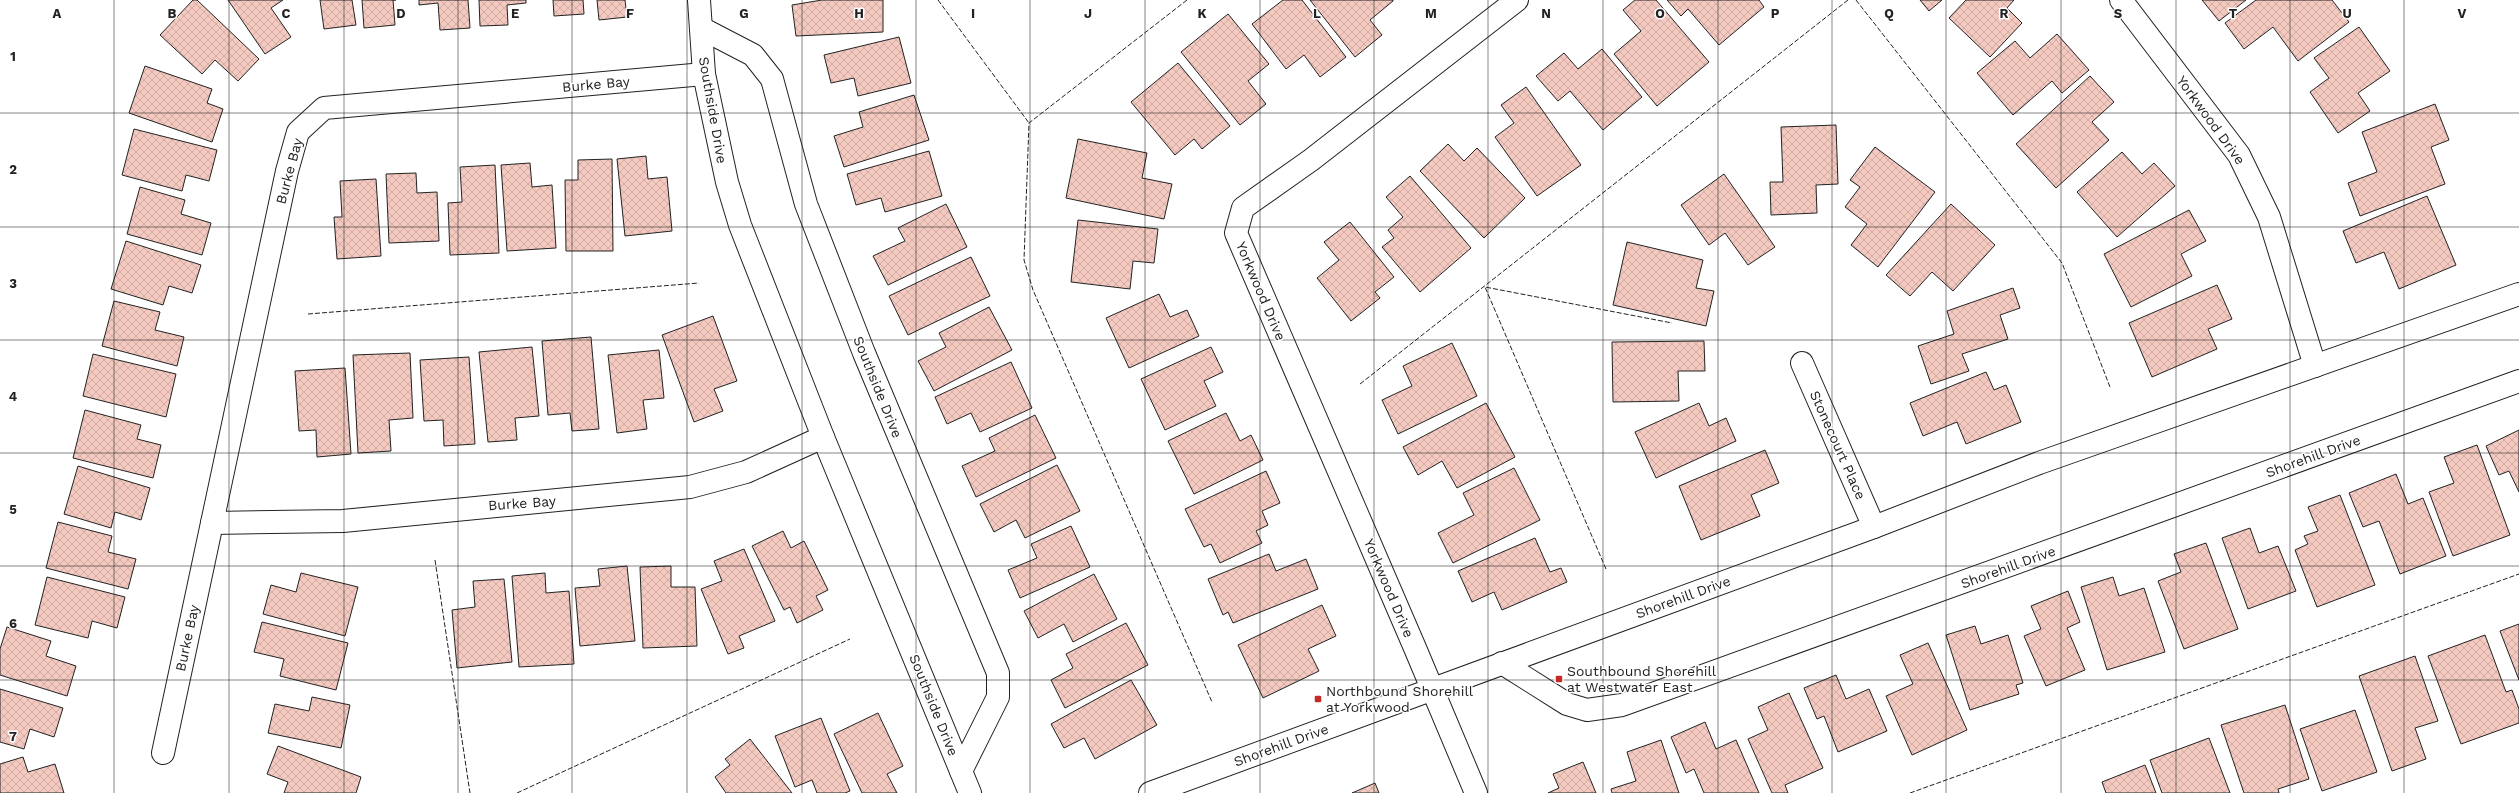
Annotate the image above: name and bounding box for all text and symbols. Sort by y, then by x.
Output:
text: A [53,6,62,21]
text: B [168,6,177,21]
text: C [282,6,291,21]
text: D [396,6,406,21]
text: E [511,6,519,21]
text: F [626,6,634,21]
text: G [739,6,749,21]
text: H [854,6,864,21]
text: I [971,6,975,21]
text: J [1084,6,1092,21]
text: K [1197,6,1207,21]
text: L [1313,6,1321,21]
text: M [1425,6,1437,21]
text: N [1541,6,1551,21]
text: O [1655,6,1665,21]
text: P [1771,6,1780,21]
text: Q [1884,6,1894,21]
text: R [2000,6,2009,21]
text: S [2114,6,2123,21]
text: T [2229,6,2238,21]
text: U [2342,6,2352,21]
text: V [2458,6,2467,21]
text: 1 [10,49,16,64]
street label: Southside Drive [696,55,730,165]
street label: Burke Bay [561,73,631,95]
street label: Yorkwood Drive [2173,73,2249,167]
street label: Burke Bay [272,135,306,206]
text: 2 [9,162,17,177]
street label: Yorkwood Drive [1233,239,1289,343]
text: 3 [9,276,17,291]
street label: Southside Drive [850,334,906,440]
street label: Stonecourt Place [1807,388,1869,502]
text: 4 [9,389,18,404]
street label: Shorehill Drive [2263,431,2363,481]
street label: Burke Bay [488,493,557,513]
text: 5 [9,502,17,517]
street label: Yorkwood Drive [1361,536,1417,640]
street label: Shorehill Drive [1958,542,2058,592]
street label: Shorehill Drive [1633,572,1733,622]
street label: Burke Bay [172,602,202,673]
text: 6 [9,616,17,631]
street label: Southside Drive [906,652,962,758]
place label: Southbound Shorehill at Westwater East [1567,663,1717,695]
marker: Southbound Shorehill at Westwater East [1554,674,1564,684]
place label: Northbound Shorehill at Yorkwood [1326,683,1474,715]
marker: Northbound Shorehill at Yorkwood [1313,694,1323,704]
street label: Shorehill Drive [1231,720,1331,770]
text: 7 [9,729,17,744]

